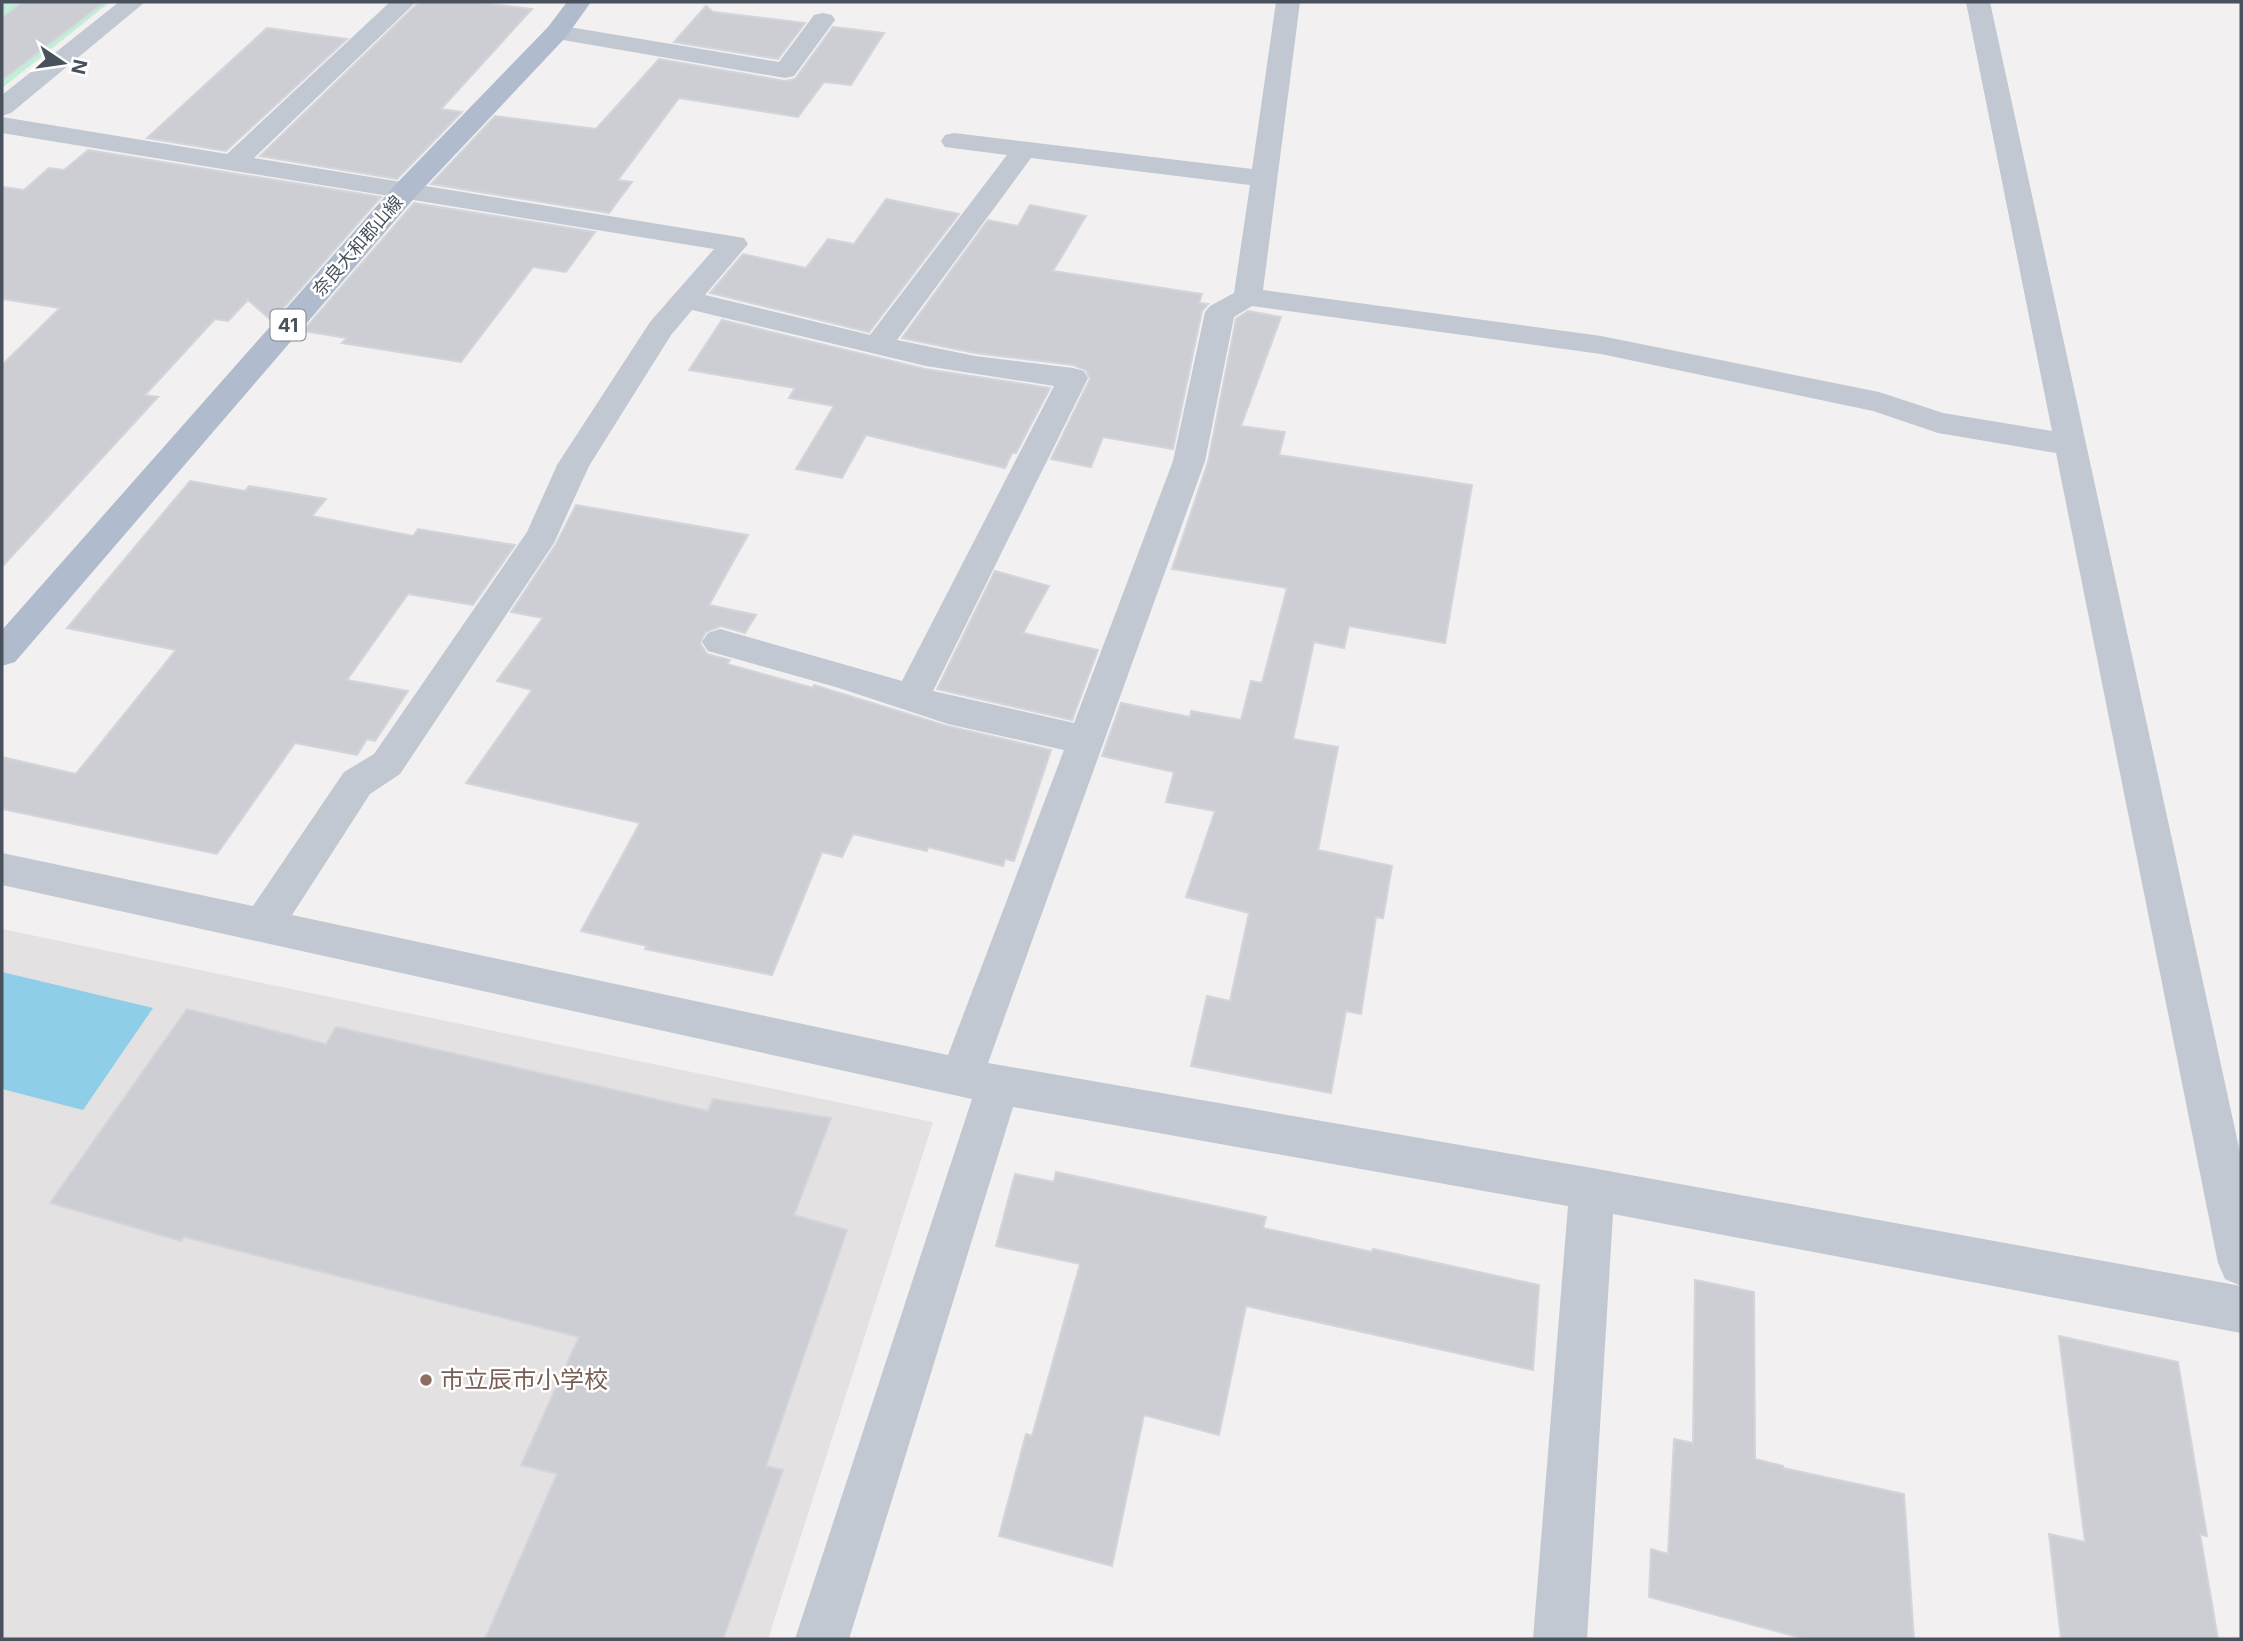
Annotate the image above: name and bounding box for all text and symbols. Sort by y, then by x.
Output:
north arrow [28,28,98,98]
text: N [66,57,92,76]
street label: 奈良大和郡山線 [308,191,407,300]
road number: 41 [270,310,306,340]
place label: 市立辰市小学校 [440,1365,608,1394]
marker: 市立辰市小学校 [418,1372,434,1388]

